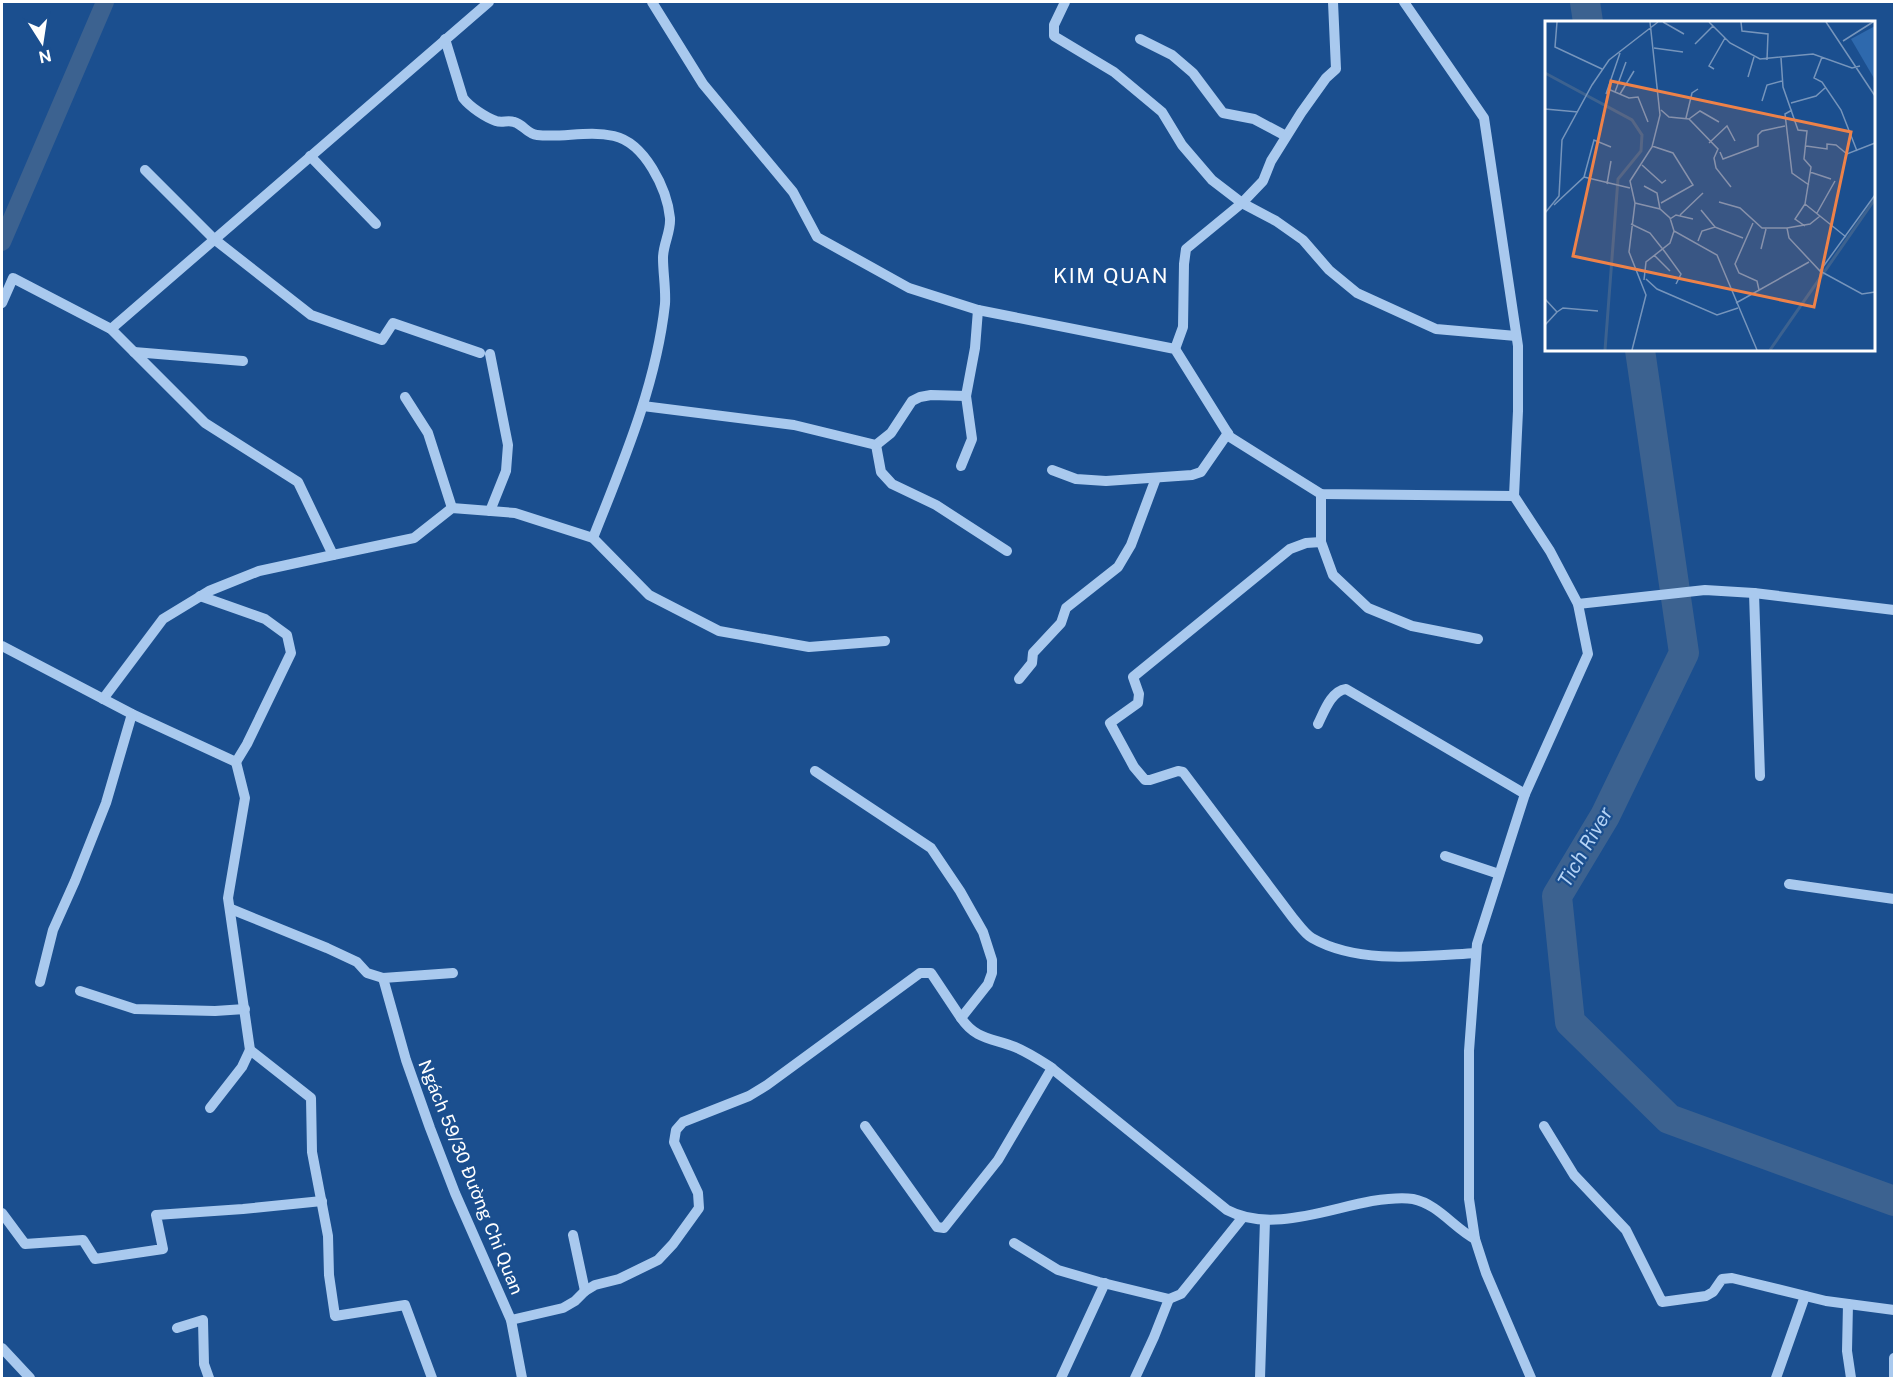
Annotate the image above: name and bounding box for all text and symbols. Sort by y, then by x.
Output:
north arrow [12,12,72,72]
inset map [1545,21,1875,351]
text: N [37,46,53,67]
district label: KIM QUAN [1053,263,1169,288]
water label: Tich River [1552,802,1618,891]
street label: Ngách 59/30 Đường Chi Quan [414,1057,528,1297]

